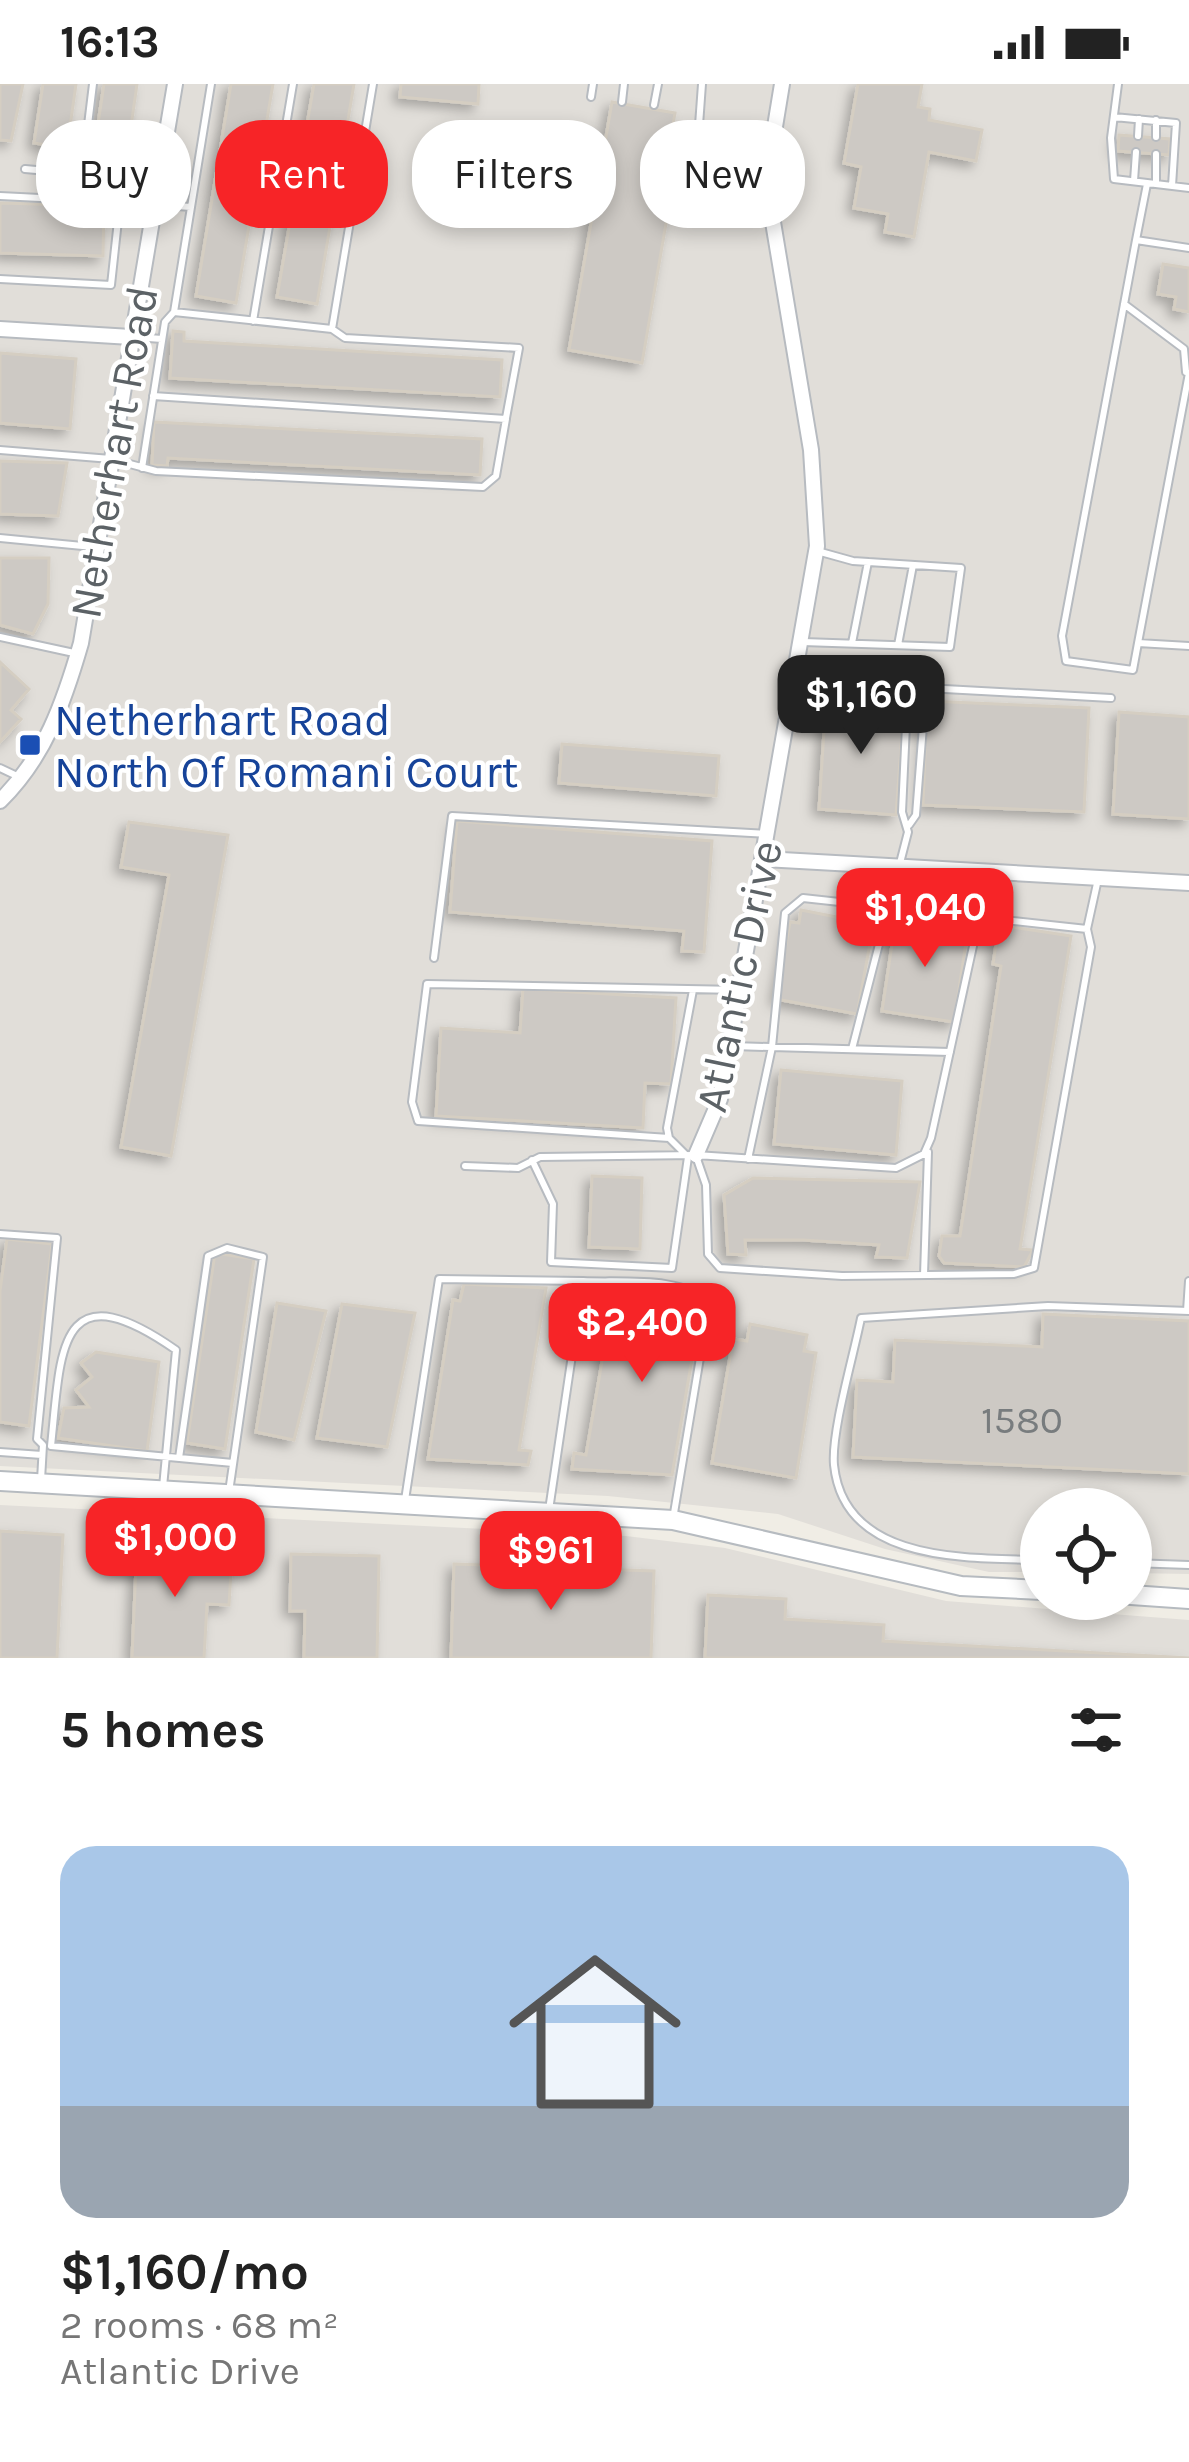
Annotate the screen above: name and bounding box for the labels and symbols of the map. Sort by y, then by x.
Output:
street label: Netherhart Road [59,282,169,623]
pin: $1,160 [763,655,959,757]
place label: Netherhart Road North Of Romani Court [54,694,518,798]
marker: Netherhart Road North Of Romani Court [17,732,43,758]
street label: Atlantic Drive [685,836,793,1117]
pin: $1,040 [827,868,1023,970]
pin: $2,400 [544,1283,740,1385]
house number: 1580 [981,1397,1063,1443]
pin: $1,000 [77,1498,273,1600]
pin: $961 [480,1511,622,1613]

